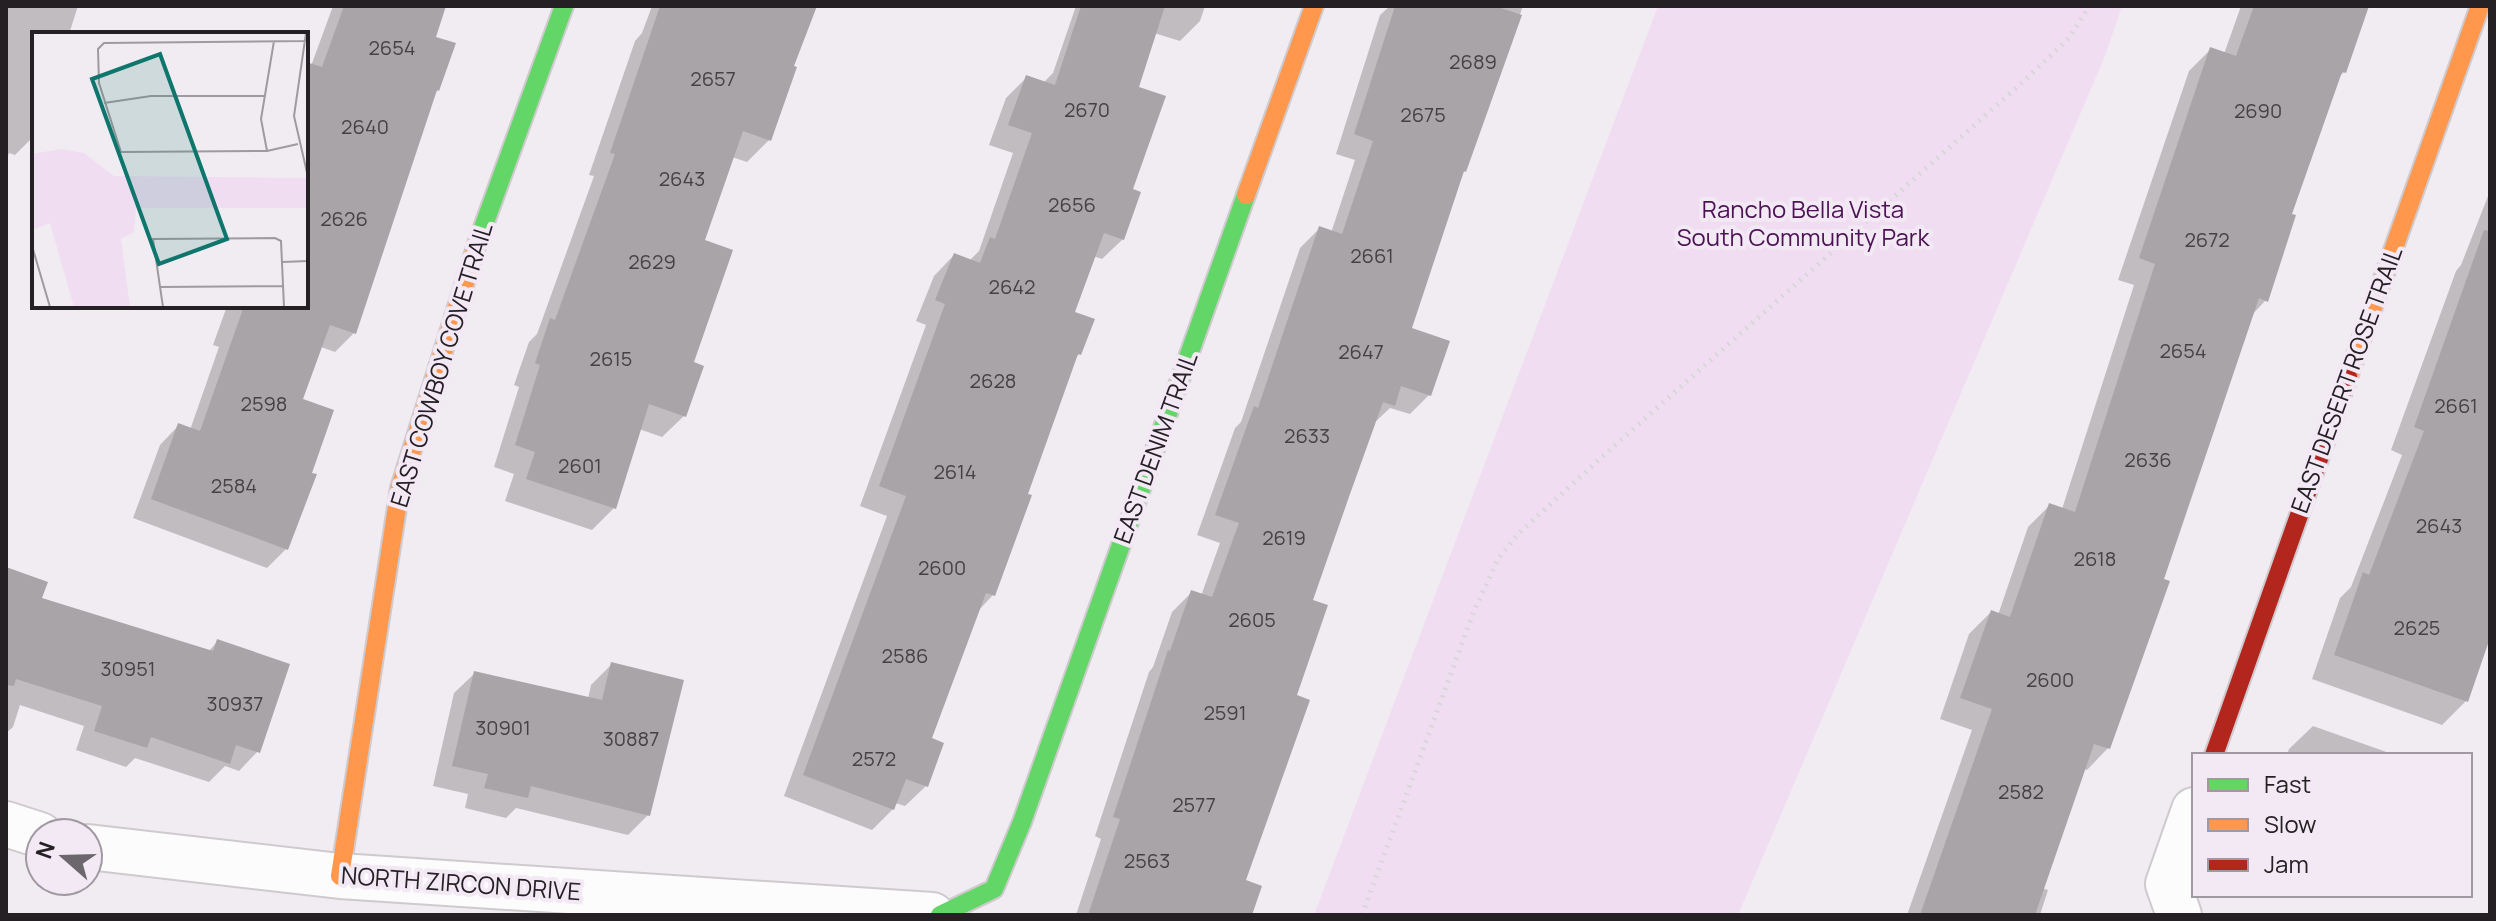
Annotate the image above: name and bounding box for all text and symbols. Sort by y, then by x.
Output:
inset map [32,32,308,308]
house number: 2654 [368,34,416,61]
house number: 2689 [1449,48,1497,75]
house number: 2657 [690,65,736,92]
house number: 2670 [1064,96,1110,123]
house number: 2690 [2234,97,2282,124]
house number: 2675 [1400,101,1446,128]
house number: 2640 [341,113,389,140]
house number: 2643 [659,165,705,192]
house number: 2656 [1048,191,1096,218]
park label: Rancho Bella Vista South Community Park [1677,192,1930,253]
house number: 2626 [320,205,368,232]
street label: EAST COWBOY COVE TRAIL [382,218,500,511]
house number: 2672 [2184,226,2230,253]
house number: 2661 [1350,242,1394,269]
street label: EAST DESERT ROSE TRAIL [2282,242,2409,517]
house number: 2629 [628,248,676,275]
house number: 2642 [989,273,1036,300]
house number: 2654 [2159,337,2207,364]
house number: 2647 [1338,338,1384,365]
house number: 2615 [590,345,632,372]
street label: EAST DENIM TRAIL [1105,347,1204,548]
house number: 2628 [970,367,1016,394]
house number: 2598 [241,390,287,417]
house number: 2661 [2434,392,2478,419]
house number: 2633 [1284,422,1330,449]
house number: 2636 [2124,446,2172,473]
house number: 2601 [558,452,602,479]
house number: 2614 [933,458,977,485]
house number: 2584 [211,472,257,499]
house number: 2643 [2416,512,2462,539]
house number: 2619 [1262,524,1306,551]
house number: 2618 [2074,545,2116,572]
house number: 2600 [918,554,966,581]
house number: 2605 [1228,606,1276,633]
house number: 2625 [2394,614,2440,641]
house number: 2586 [882,642,928,669]
house number: 30951 [100,655,156,682]
house number: 2600 [2026,666,2074,693]
house number: 30937 [207,690,263,717]
house number: 2591 [1203,699,1247,726]
house number: 30901 [475,714,531,741]
house number: 30887 [603,725,659,752]
house number: 2572 [852,745,896,772]
legend [2192,753,2472,897]
text: Fast [2264,767,2311,800]
house number: 2582 [1998,778,2044,805]
house number: 2577 [1172,791,1216,818]
text: Slow [2264,807,2317,840]
north arrow [24,817,104,897]
text: N [28,838,62,863]
house number: 2563 [1124,847,1170,874]
text: Jam [2264,847,2309,880]
street label: NORTH ZIRCON DRIVE [340,858,582,907]

